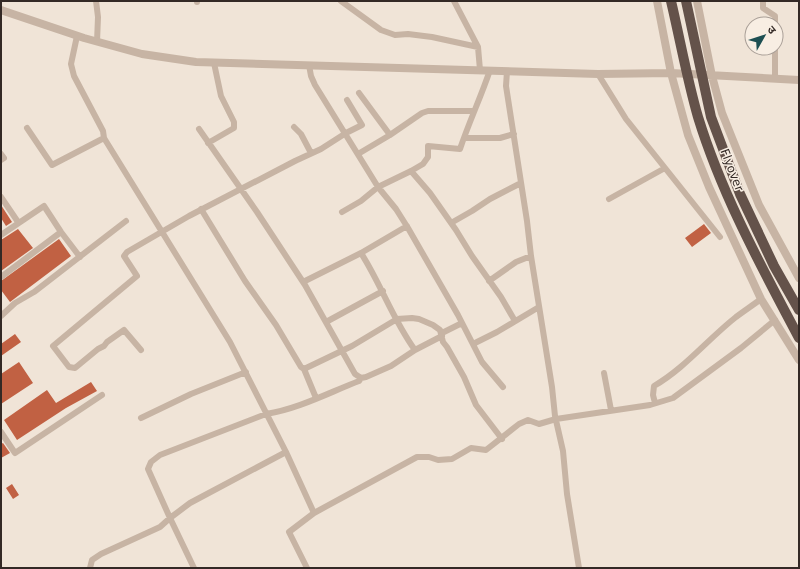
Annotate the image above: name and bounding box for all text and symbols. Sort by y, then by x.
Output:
north arrow [744,16,784,56]
text: उ [764,23,779,37]
street label: Flyover [718,147,746,193]

